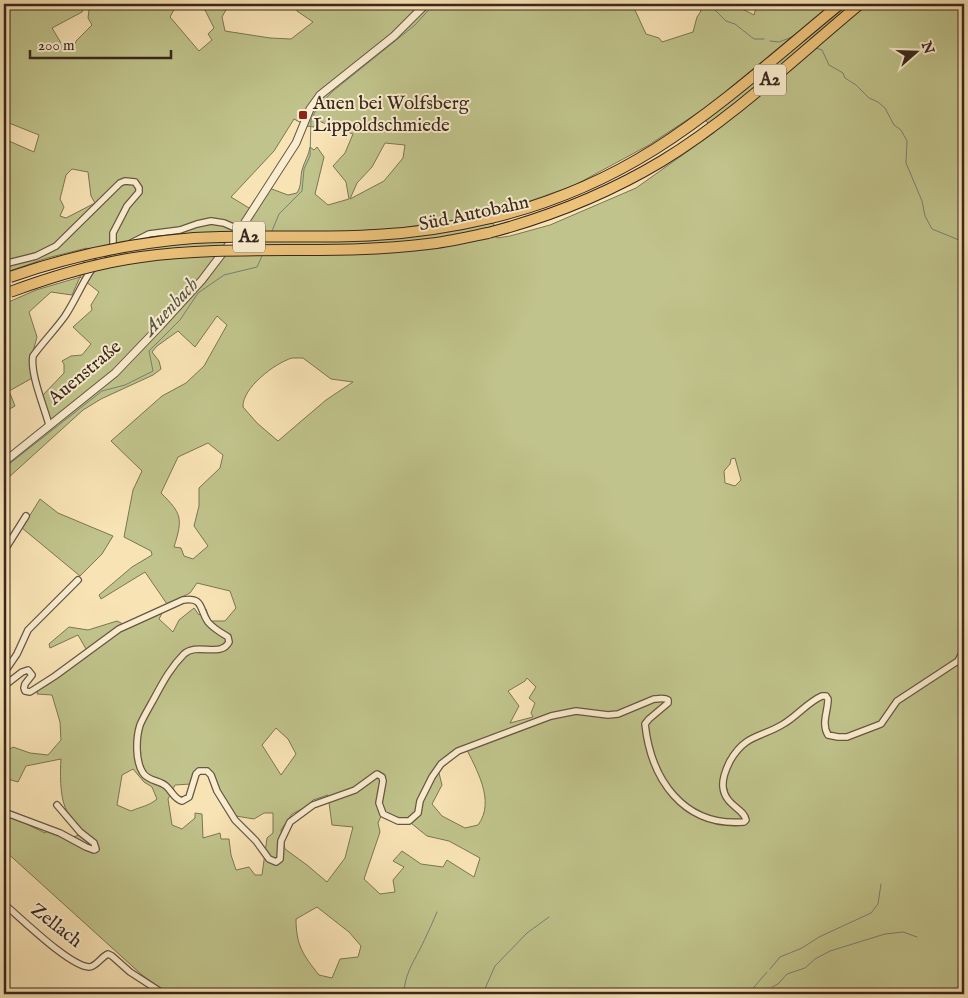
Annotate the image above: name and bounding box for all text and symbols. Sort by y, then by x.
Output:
scale bar [30,28,171,60]
north arrow [890,28,940,78]
text: 200 m [38,36,75,55]
text: N [916,38,938,57]
road number: A2 [754,64,786,96]
place label: Auen bei Wolfsberg Lippoldschmiede [312,92,470,138]
marker: Auen bei Wolfsberg Lippoldschmiede [297,109,309,121]
street label: Süd Autobahn [417,191,531,237]
road number: A2 [233,222,265,252]
water label: Auenbach [137,272,204,343]
street label: Auenstraße [43,335,127,411]
street label: Zellach [25,898,87,954]

